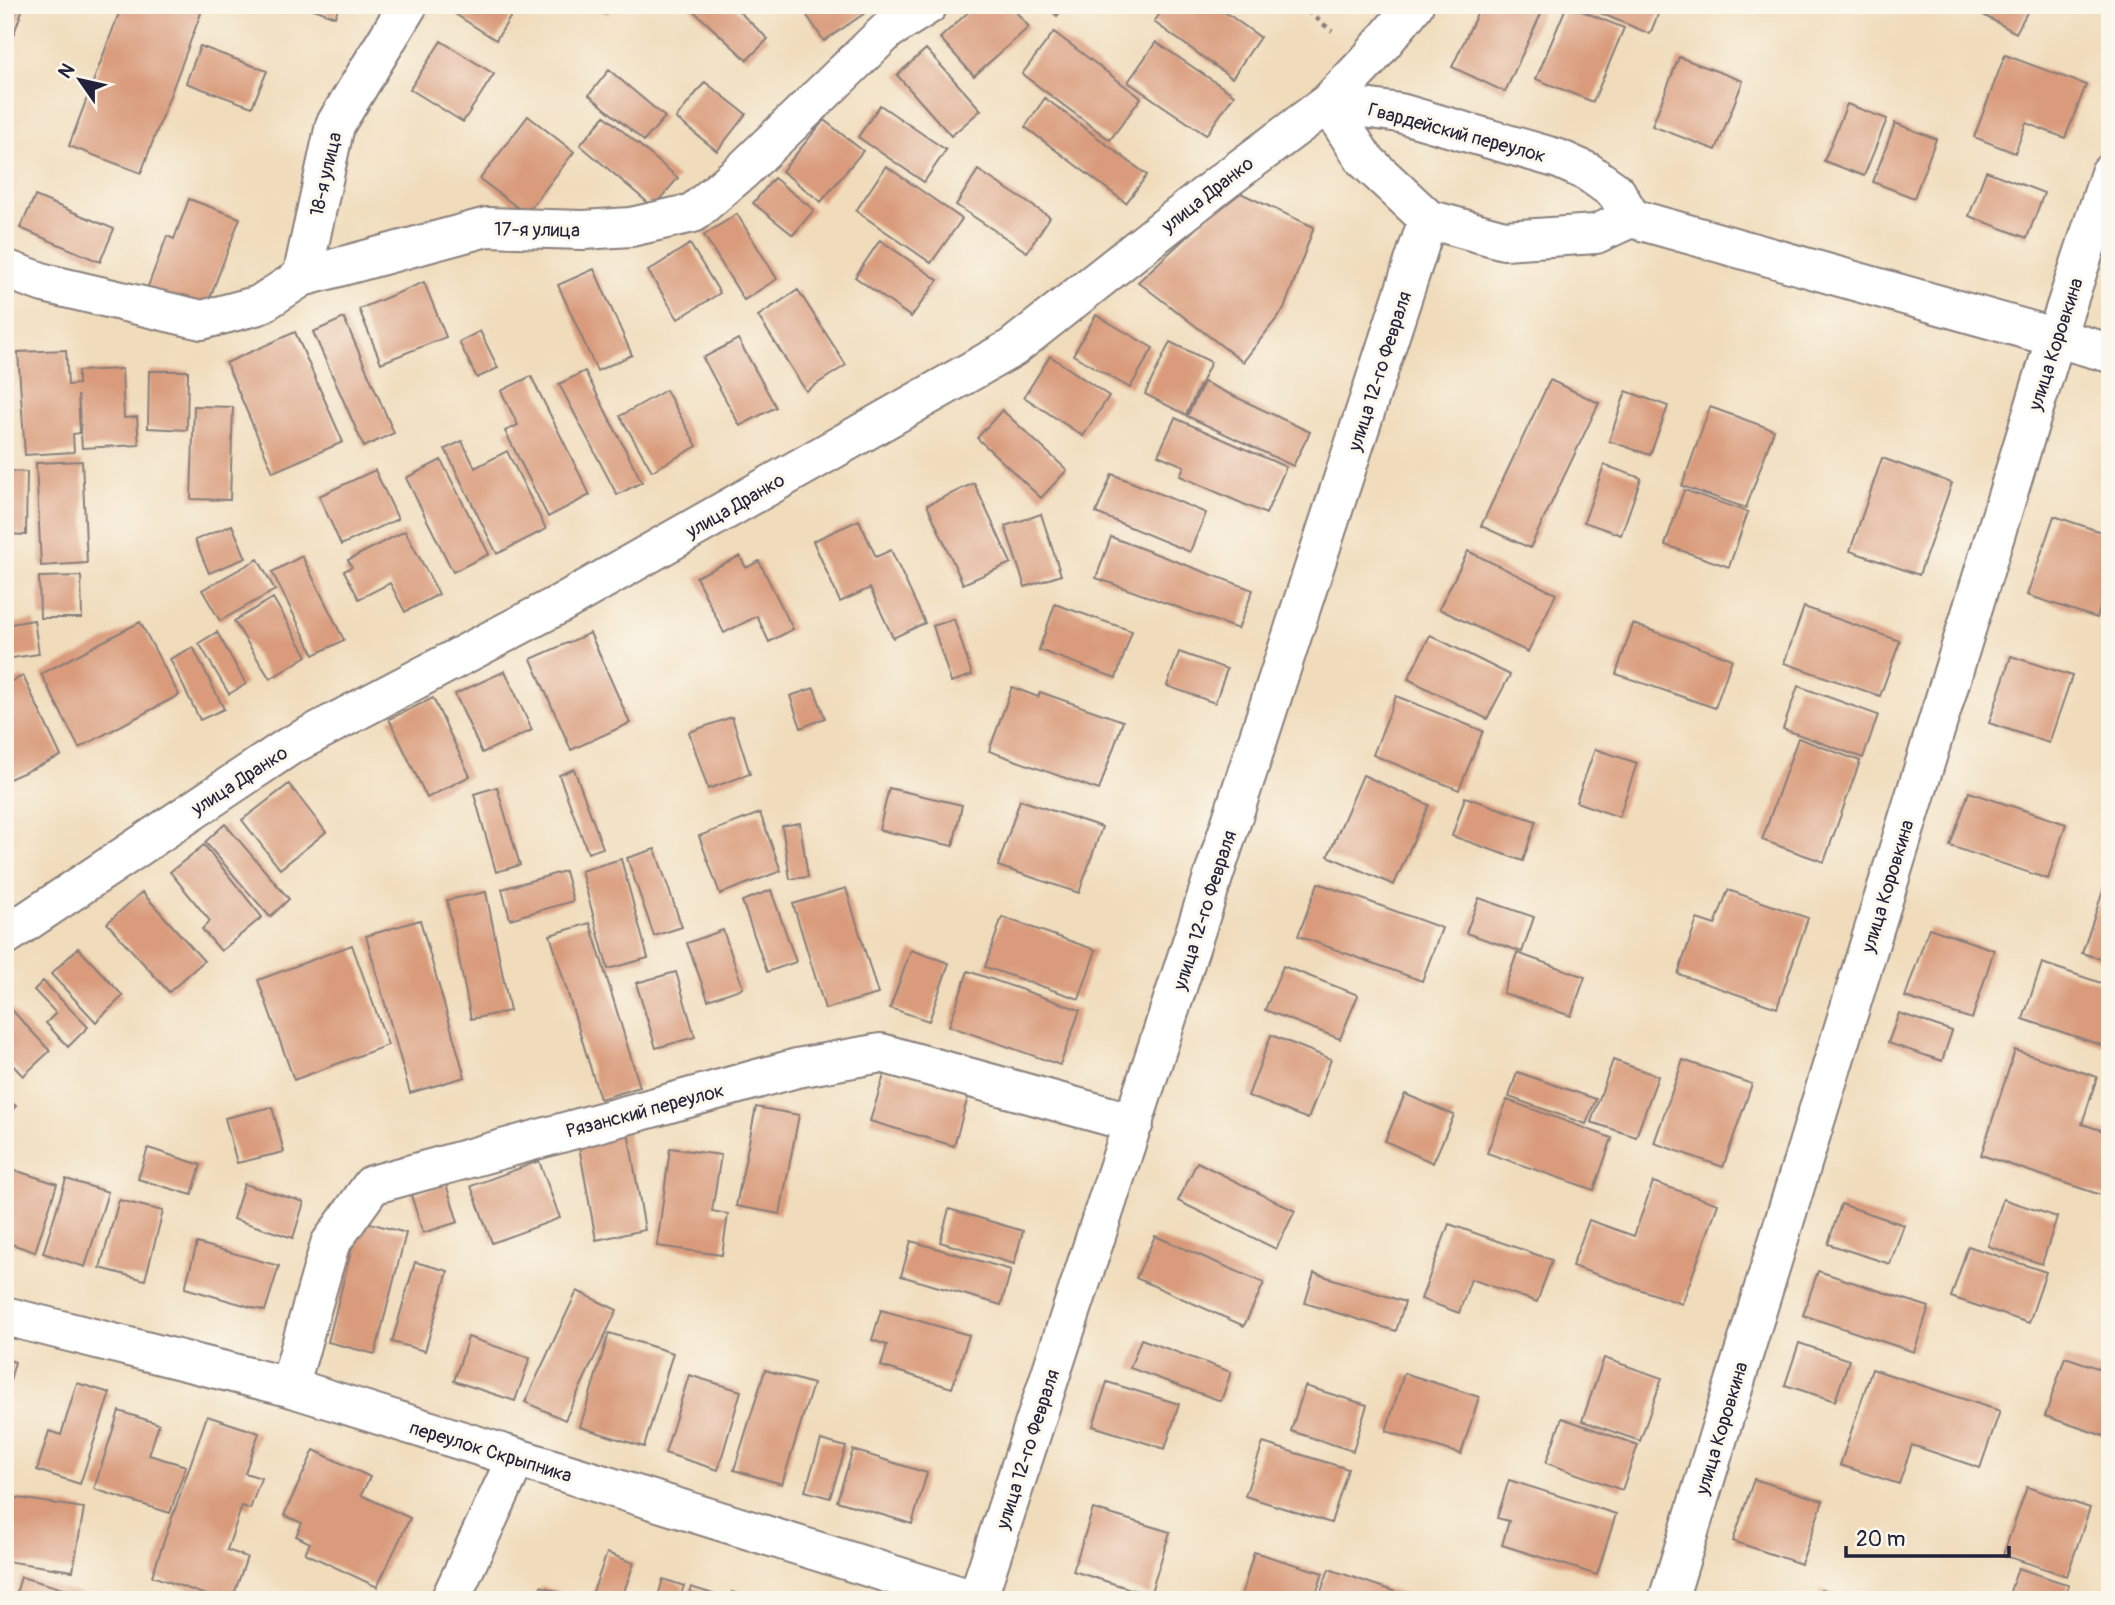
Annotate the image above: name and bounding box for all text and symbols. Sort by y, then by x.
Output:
north arrow [46,46,116,116]
text: N [53,59,80,83]
street label: Гвардейский переулок [1365,98,1548,168]
street label: 18-я улица [305,130,347,219]
street label: улица Дранко [1156,151,1258,239]
street label: 17-я улица [494,217,580,243]
street label: улица Коровкина [2023,275,2089,414]
street label: улица 12-го Февраля [1342,288,1417,455]
street label: улица Дранко [681,468,789,544]
street label: улица Дранко [186,741,292,821]
street label: улица Коровкина [1856,817,1920,957]
street label: улица 12-го Февраля [1167,827,1242,994]
street label: Рязанский переулок [564,1078,727,1144]
street label: улица Коровкина [1690,1359,1754,1499]
street label: улица 12-го Февраля [990,1366,1065,1533]
street label: переулок Скрыпника [407,1416,575,1488]
scale bar [1846,1514,2008,1558]
text: 20 m [1856,1526,1905,1553]

